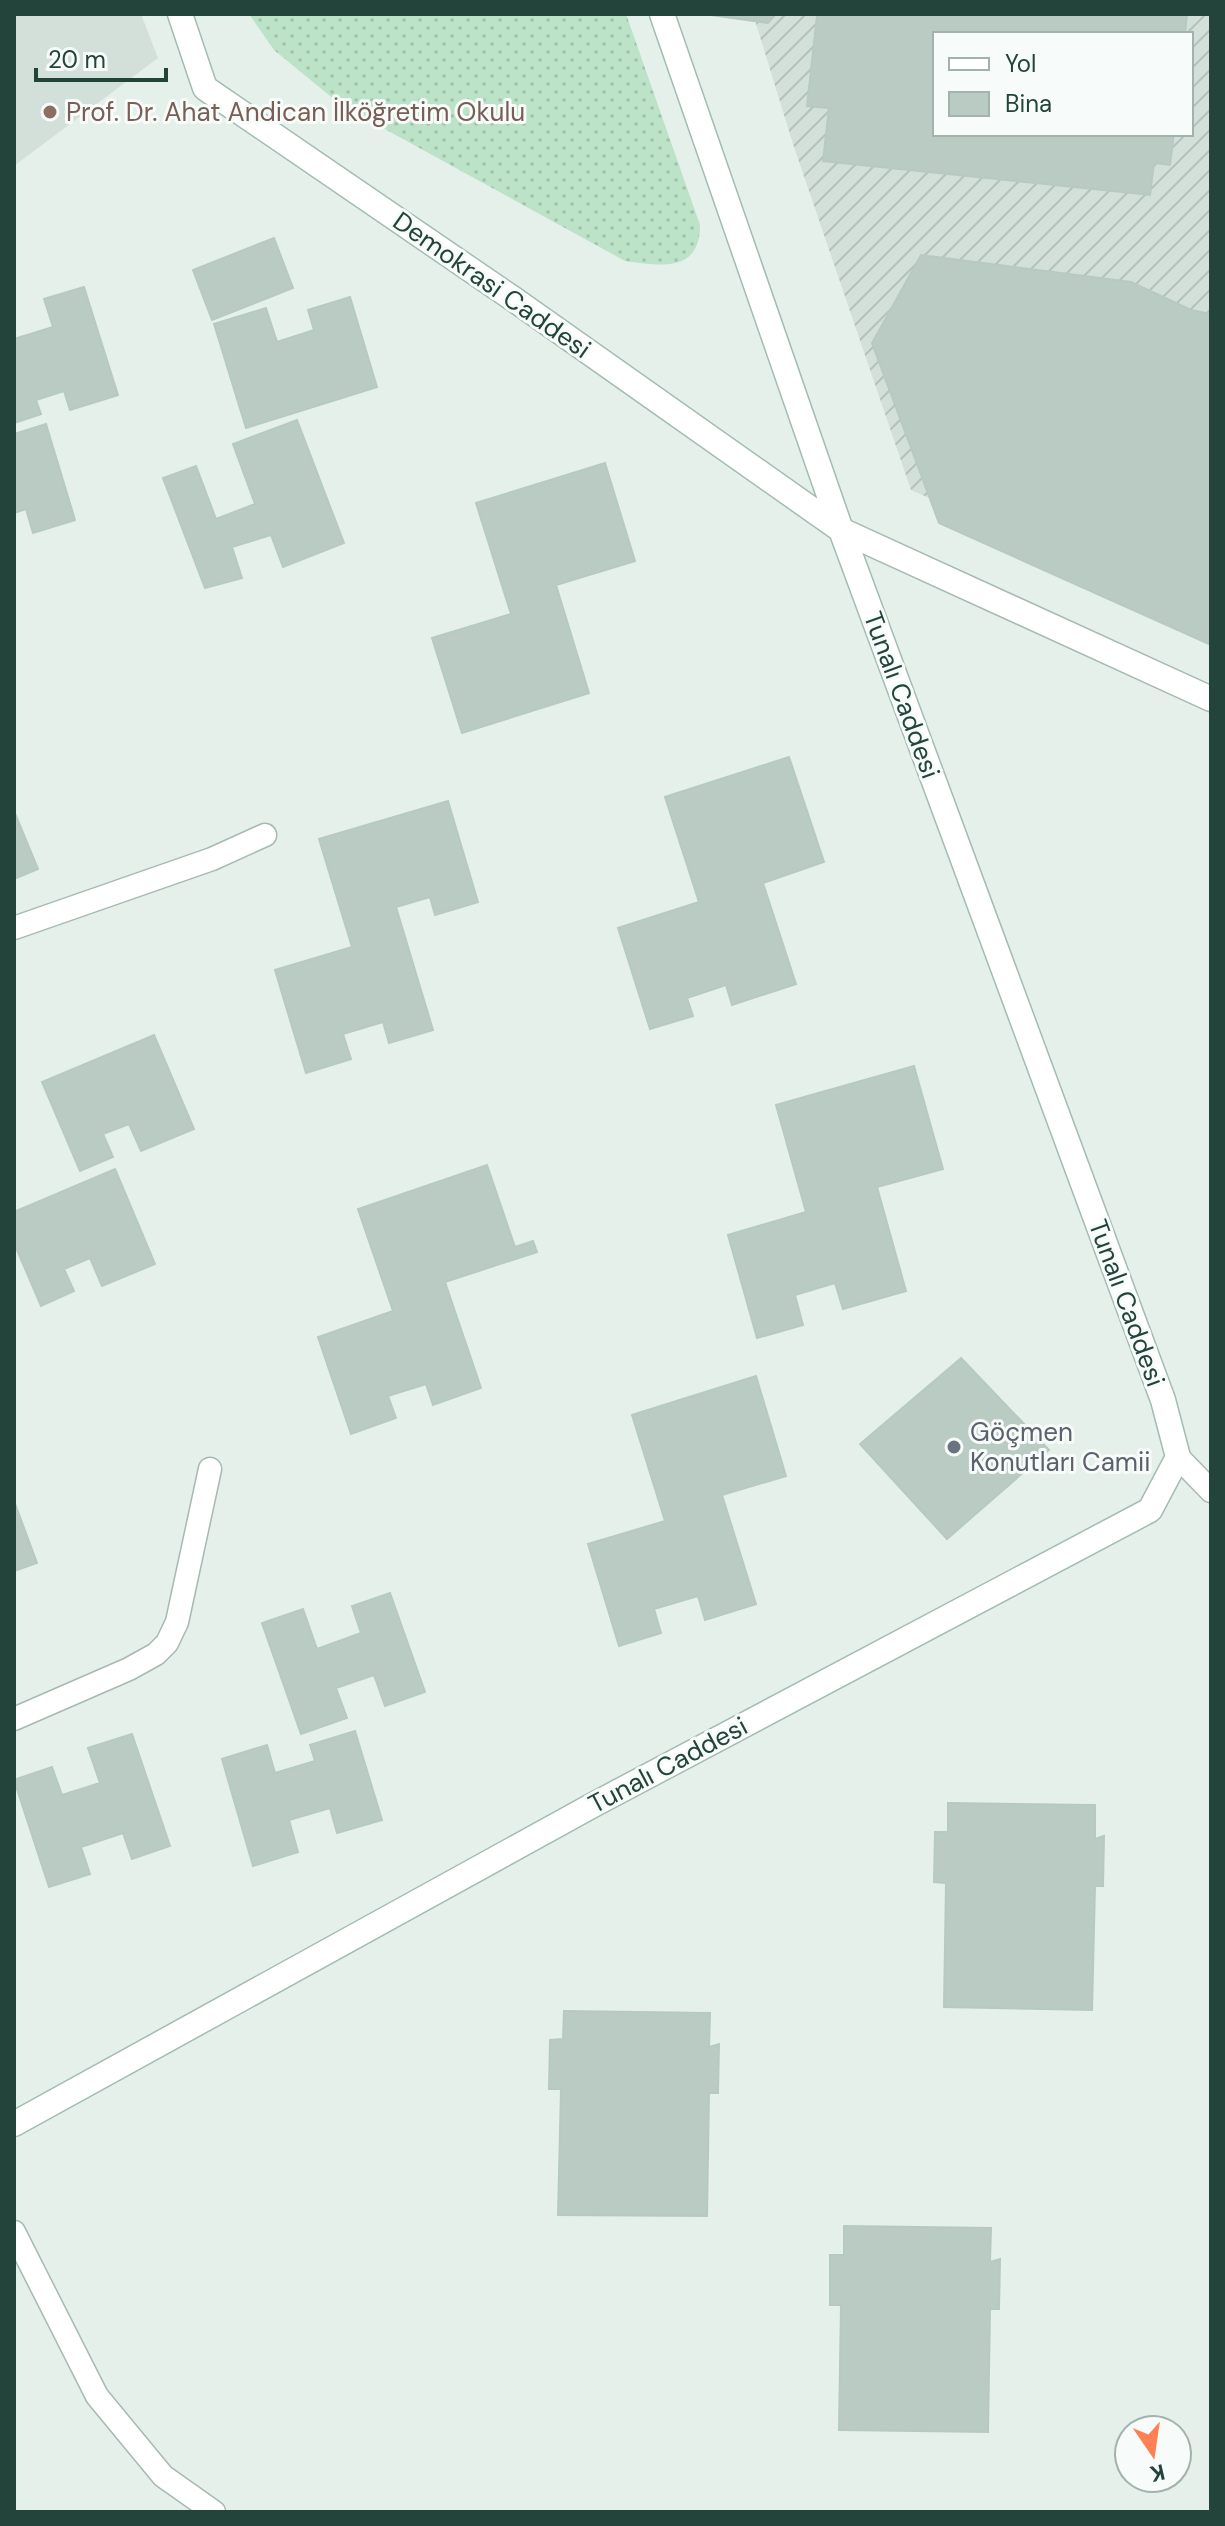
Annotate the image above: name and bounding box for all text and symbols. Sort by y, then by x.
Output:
scale bar [36,32,166,82]
legend [933,32,1193,136]
text: 20 m [48,44,106,75]
text: Yol [1005,48,1036,79]
text: Bina [1005,88,1052,119]
place label: Prof. Dr. Ahat Andican İlköğretim Okulu [66,95,525,129]
marker: Prof. Dr. Ahat Andican İlköğretim Okulu [41,103,59,121]
street label: Demokrasi Caddesi [386,204,598,366]
street label: Tunalı Caddesi [856,607,948,783]
street label: Tunalı Caddesi [1081,1215,1173,1391]
place label: Göçmen Konutları Camii [970,1415,1150,1479]
marker: Göçmen Konutları Camii [945,1438,963,1456]
street label: Tunalı Caddesi [583,1709,753,1821]
north arrow [1113,2414,1193,2494]
text: K [1147,2457,1168,2489]

